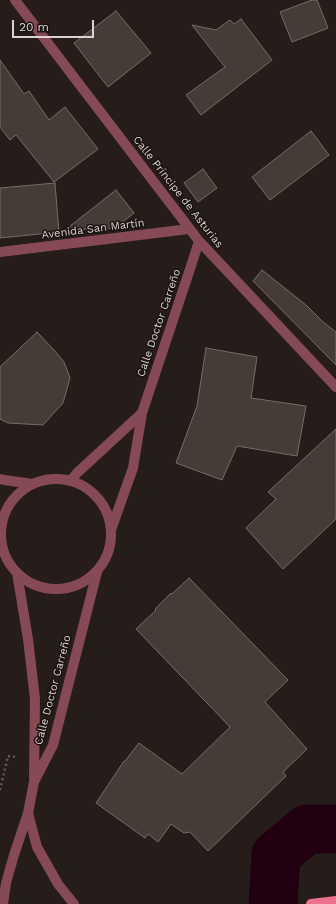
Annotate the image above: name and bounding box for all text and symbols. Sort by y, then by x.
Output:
scale bar [14,12,96,38]
text: 20 m [19,20,49,34]
street label: Calle Príncipe de Asturias [130,133,226,251]
street label: Avenida San Martín [41,216,145,242]
street label: Calle Doctor Carreño [134,267,184,379]
street label: Calle Doctor Carreño [32,634,74,746]

